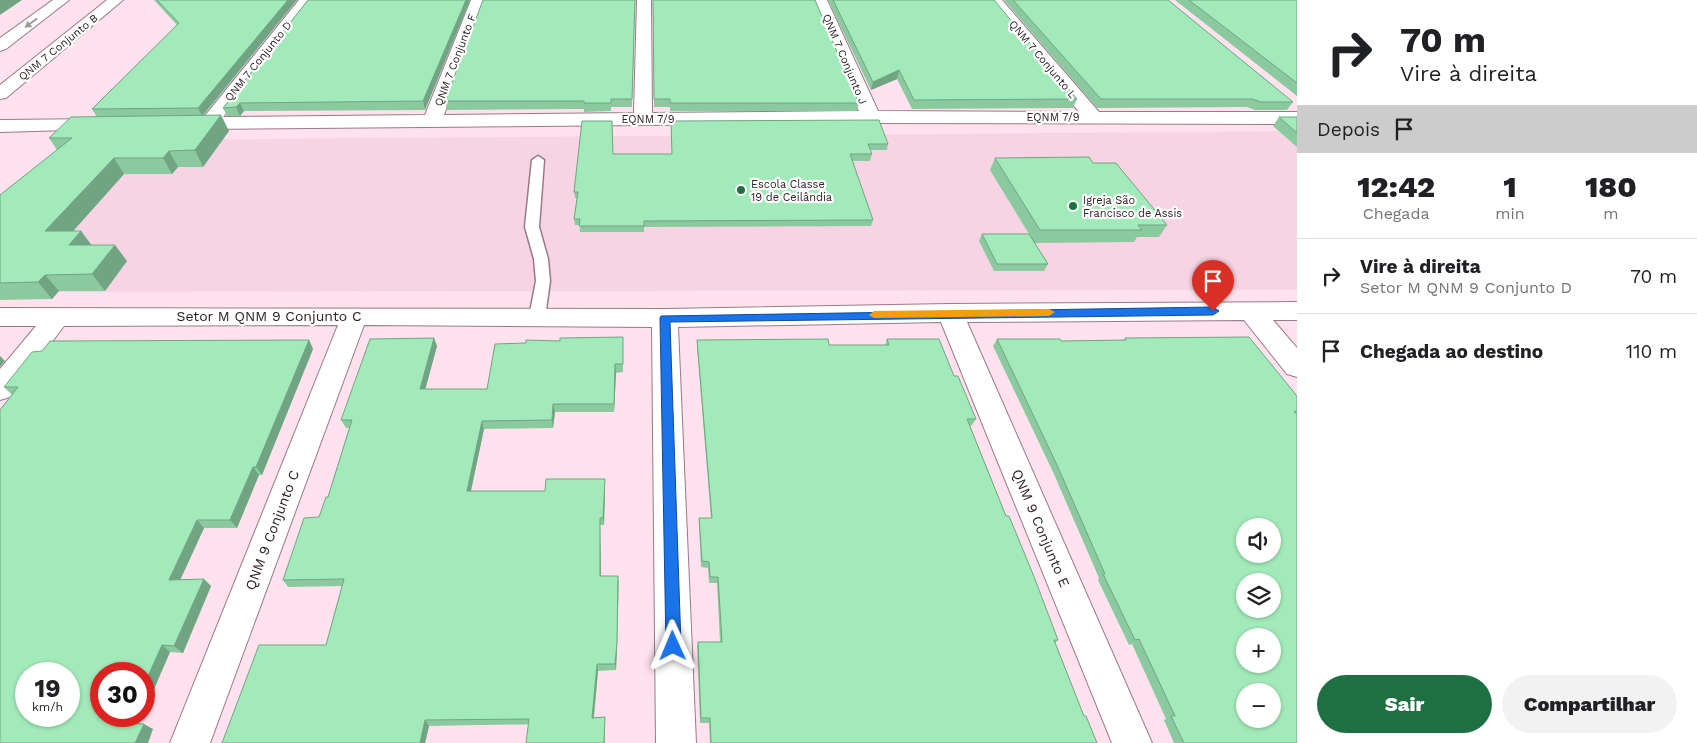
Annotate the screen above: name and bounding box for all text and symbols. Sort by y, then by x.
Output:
street label: QNM 7 Conjunto B [16,11,101,83]
street label: QNM 7 Conjunto F [432,12,479,108]
street label: QNM 7 Conjunto J [820,12,869,106]
one-way arrow [24,18,38,28]
street label: QNM 7 Conjunto L [1006,18,1079,101]
street label: QNM 7 Conjunto D [222,19,295,104]
text: 70 m [1400,19,1486,61]
icon: right [1317,20,1382,85]
text: Vire à direita [1400,61,1537,86]
street label: EQNM 7/9 [1027,111,1080,124]
street label: EQNM 7/9 [622,113,675,126]
icon: arrive [1390,115,1418,143]
text: Depois [1317,118,1380,141]
text: 12:42 [1357,169,1435,204]
text: 1 [1503,169,1517,204]
text: 180 [1585,169,1637,204]
place label: Escola Classe 19 de Ceilândia [751,178,832,204]
marker: Escola Classe 19 de Ceilândia [735,184,747,196]
place label: Igreja São Francisco de Assis [1083,194,1182,220]
marker: Igreja São Francisco de Assis [1067,200,1079,212]
text: Chegada [1363,204,1430,223]
text: min [1495,204,1525,223]
text: m [1603,204,1618,223]
text: Vire à direita [1360,255,1481,278]
pin [1192,260,1234,311]
icon: right [1317,262,1345,290]
text: 70 m [1630,265,1677,288]
icon: arrive [1199,267,1227,295]
text: Setor M QNM 9 Conjunto D [1360,278,1572,297]
street label: Setor M QNM 9 Conjunto C [176,308,362,324]
icon: arrive [1317,337,1345,365]
text: Chegada ao destino [1360,340,1543,363]
text: 110 m [1626,340,1677,363]
street label: QNM 9 Conjunto E [1009,467,1073,589]
street label: QNM 9 Conjunto C [242,468,302,592]
map controls [1236,518,1281,728]
button: sound [1236,518,1281,563]
button: layers [1236,573,1281,618]
position arrow [646,619,698,671]
button: + [1236,628,1281,673]
speed limit sign: 30 [90,662,155,727]
text: 19 [34,674,61,703]
button: Sair [1317,675,1492,733]
button: Compartilhar [1502,675,1677,733]
button: − [1236,683,1281,728]
text: km/h [32,700,63,714]

